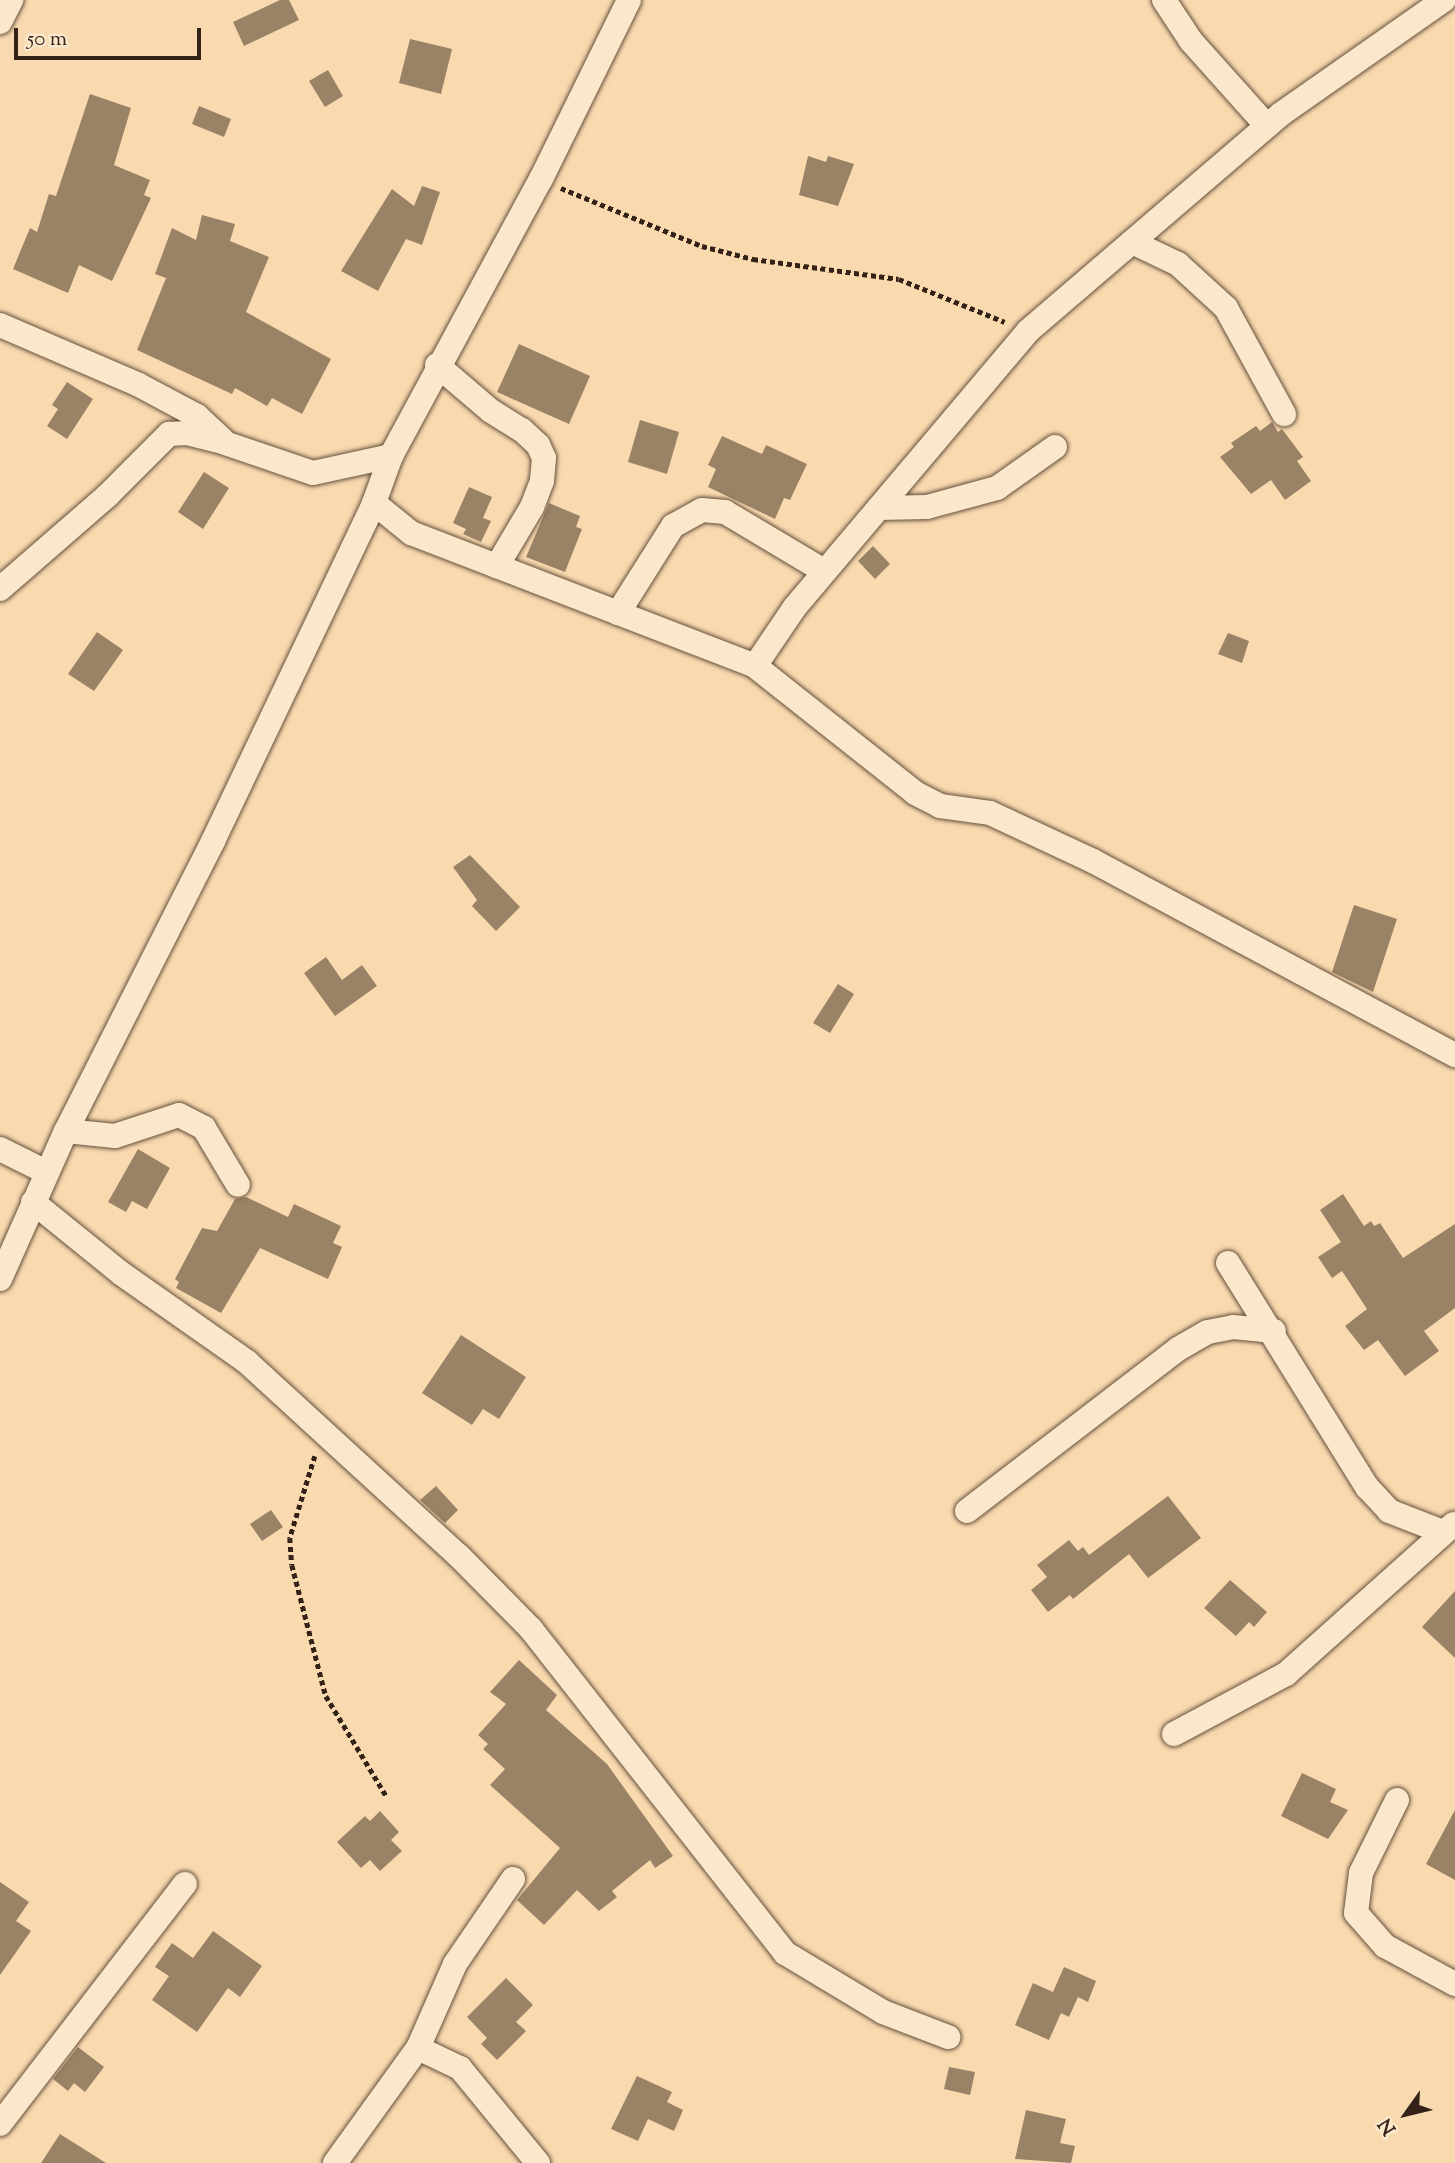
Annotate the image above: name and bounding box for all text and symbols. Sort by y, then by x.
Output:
scale bar [18,14,205,58]
text: 50 m [27,25,67,55]
north arrow [1371,2079,1441,2149]
text: N [1373,2112,1404,2140]

